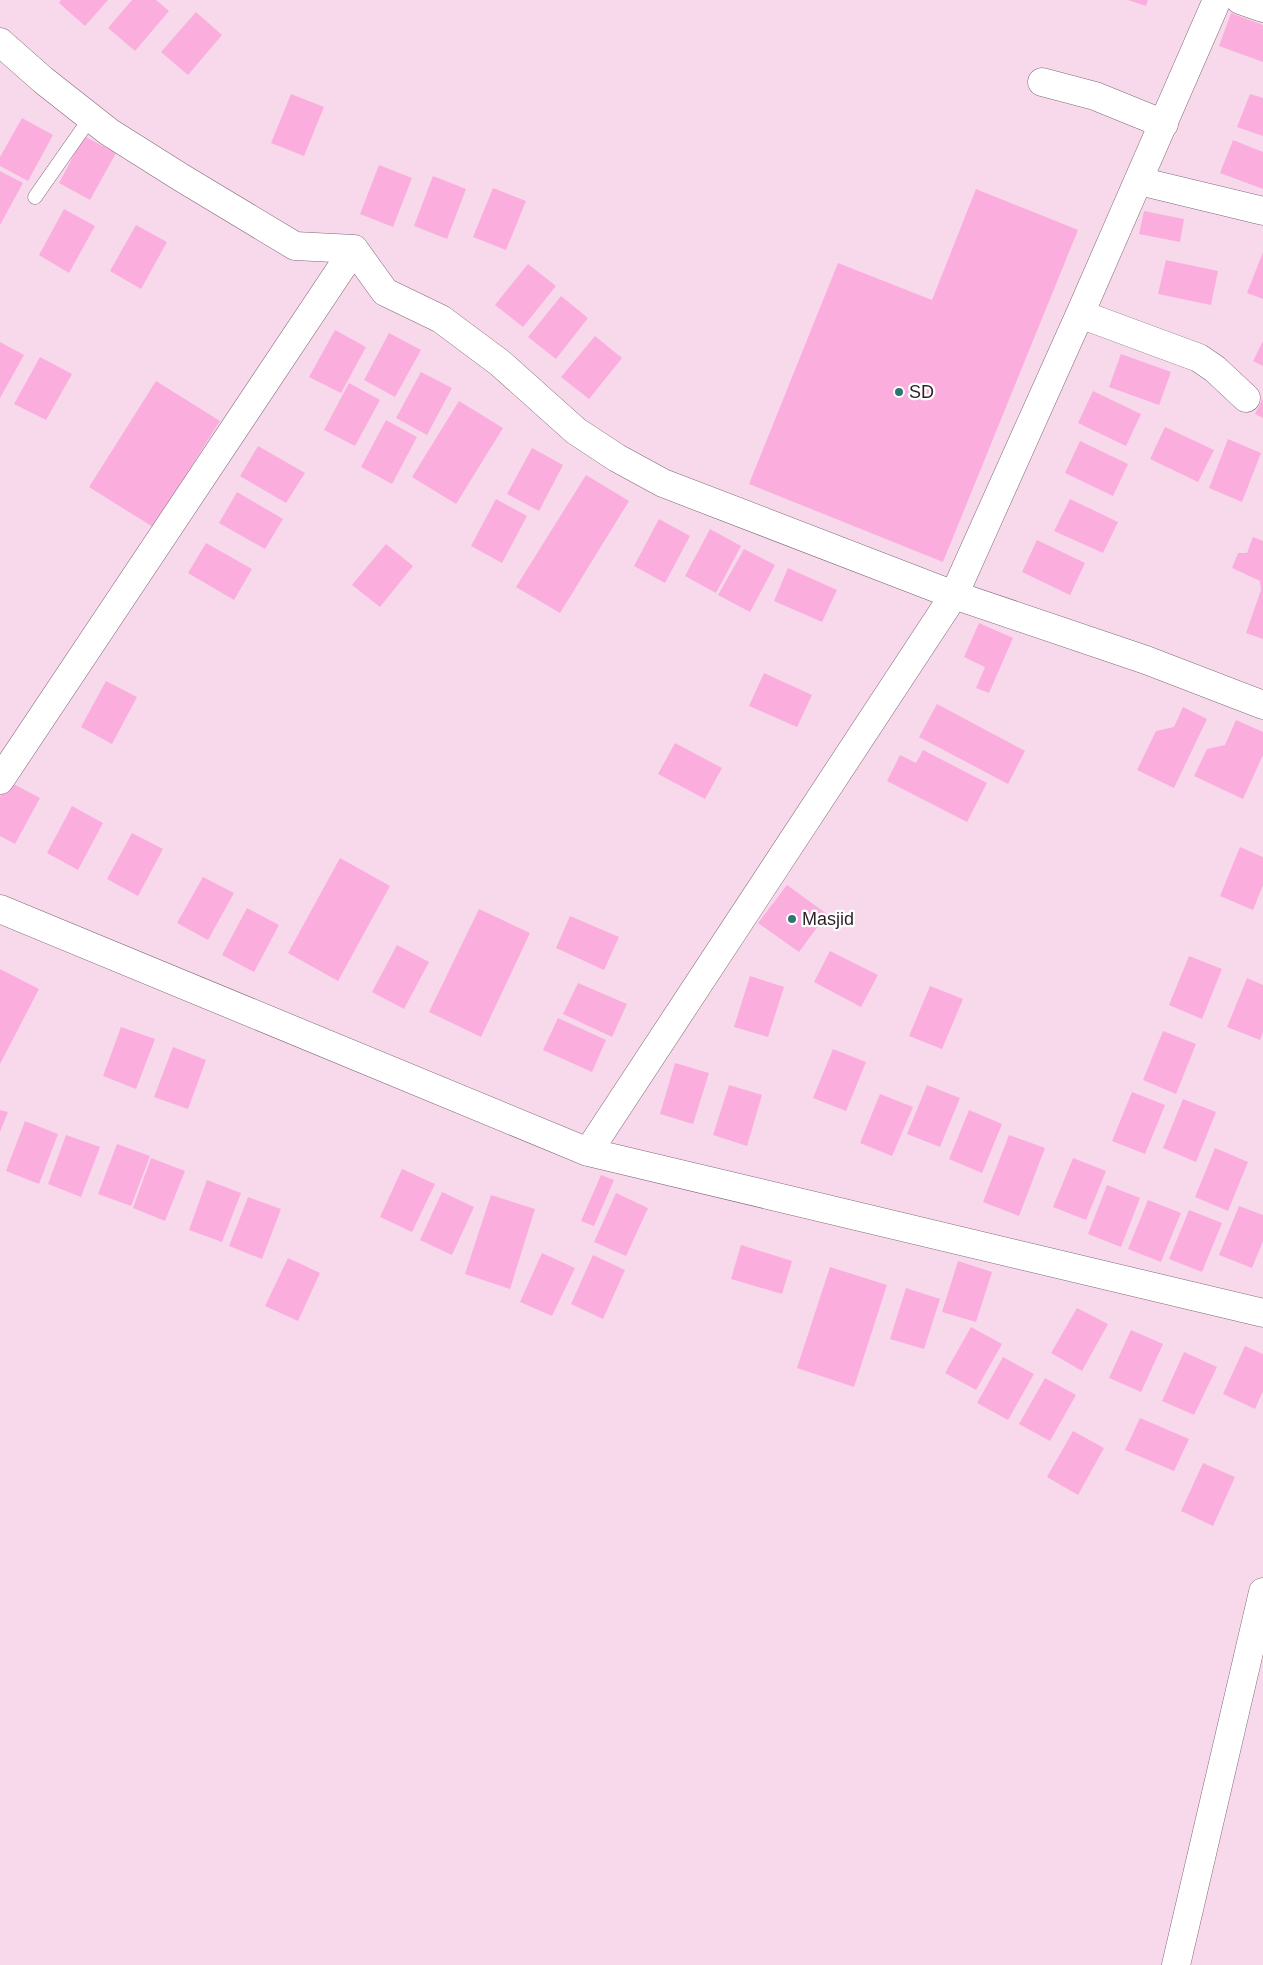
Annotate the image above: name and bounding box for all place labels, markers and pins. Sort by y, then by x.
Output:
place label: SD [909,382,934,402]
marker: SD [893,386,905,398]
place label: Masjid [802,909,854,929]
marker: Masjid [786,913,798,925]

